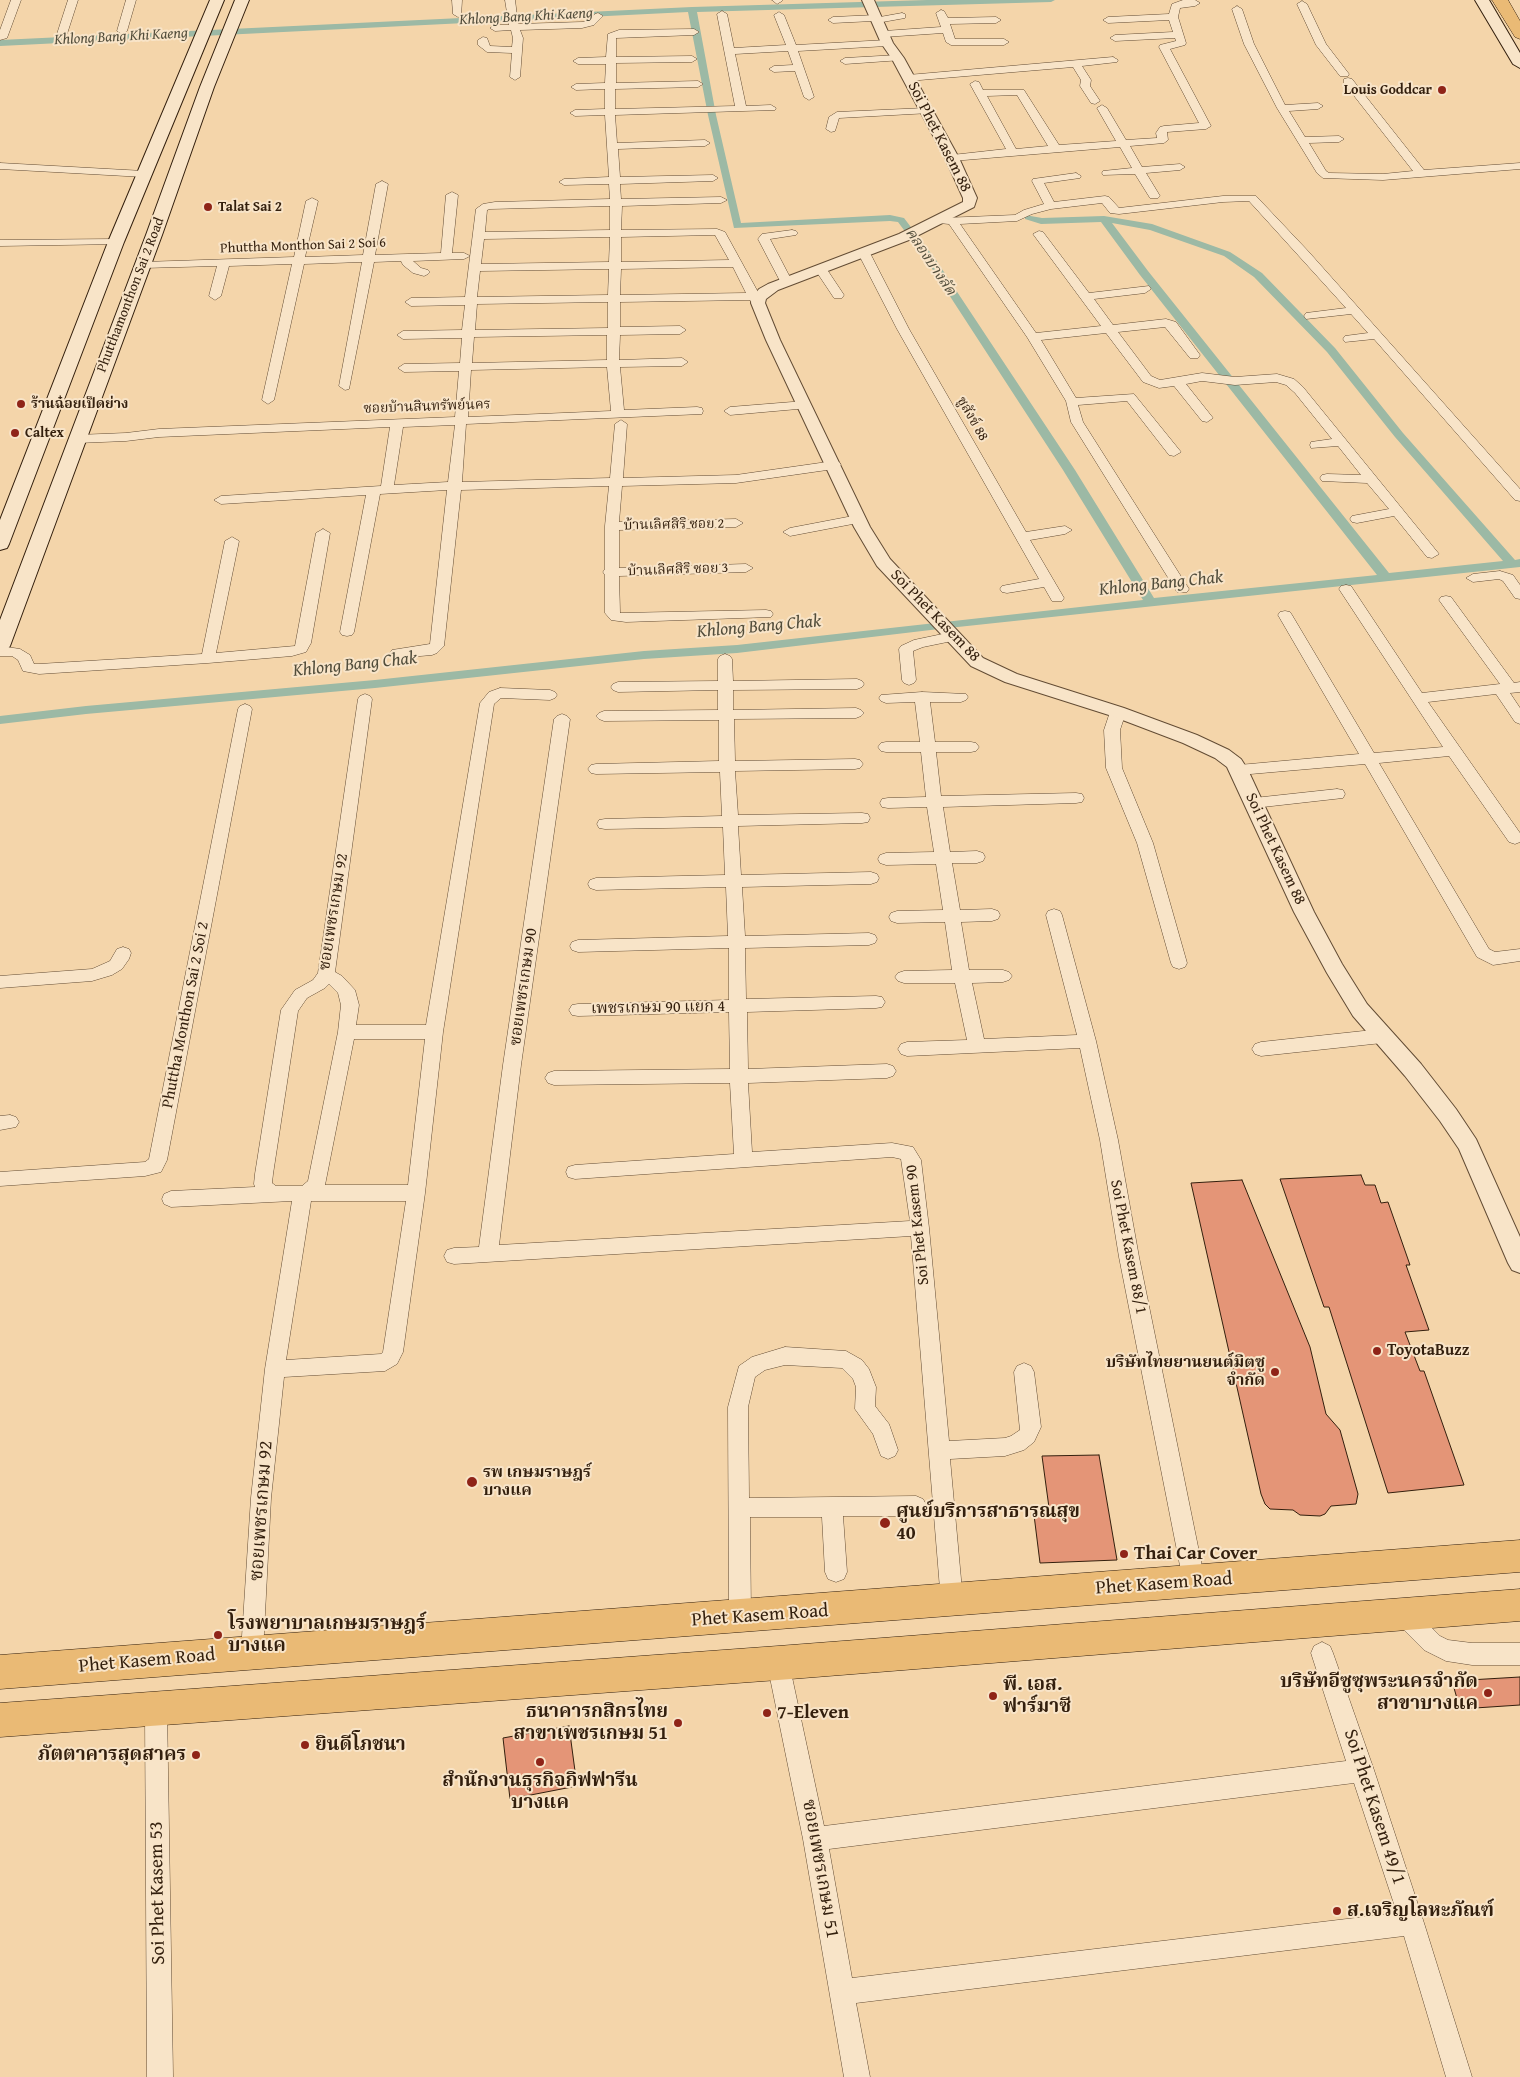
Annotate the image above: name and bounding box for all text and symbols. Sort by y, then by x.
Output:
water label: Khlong Bang Khi Kaeng [459,5,593,29]
water label: Khlong Bang Khi Kaeng [54,25,188,49]
street label: Soi Phet Kasem 88 [903,79,975,195]
place label: Louis Goddcar [1344,82,1432,98]
marker: Louis Goddcar [1436,84,1448,96]
place label: Talat Sai 2 [218,199,282,215]
marker: Talat Sai 2 [202,201,214,213]
street label: Phutthamonthon Sai 2 Road [94,215,168,375]
water label: คลองบางลัด [901,225,959,299]
street label: Phuttha Monthon Sai 2 Soi 6 [220,235,386,257]
street label: ชูสังข์ 88 [953,394,991,444]
place label: ร้านฉ๋อยเป็ดย่าง [31,396,128,412]
street label: ซอยบ้านสินทรัพย์นคร [363,396,491,418]
marker: ร้านฉ๋อยเป็ดย่าง [15,398,27,410]
place label: Caltex [25,425,64,441]
marker: Caltex [9,427,21,439]
street label: บ้านเลิศสิริ ซอย 2 [624,516,724,534]
street label: บ้านเลิศสิริ ซอย 3 [627,560,729,580]
street label: Soi Phet Kasem 88 [886,566,984,666]
water label: Khlong Bang Chak [1098,567,1224,601]
water label: Khlong Bang Chak [696,611,822,643]
water label: Khlong Bang Chak [292,648,418,682]
street label: Soi Phet Kasem 88 [1241,790,1309,908]
street label: ซอยเพชรเกษม 92 [315,852,353,972]
street label: Phuttha Monthon Sai 2 Soi 2 [158,920,214,1110]
street label: ซอยเพชรเกษม 90 [506,927,542,1047]
street label: เพชรเกษม 90 แยก 4 [591,997,725,1019]
street label: Soi Phet Kasem 90 [902,1164,934,1286]
street label: Soi Phet Kasem 88/1 [1106,1178,1150,1316]
place label: ToyotaBuzz [1387,1341,1469,1361]
marker: ToyotaBuzz [1371,1345,1383,1357]
place label: บริษัทไทยยานยนต์มิตซู จำกัด [1106,1353,1265,1391]
marker: บริษัทไทยยานยนต์มิตซู จำกัด [1269,1366,1281,1378]
street label: ซอยเพชรเกษม 92 [246,1440,278,1582]
place label: รพ เกษมราษฎร์ บางแค [483,1463,591,1501]
marker: รพ เกษมราษฎร์ บางแค [465,1475,479,1489]
place label: ศูนย์บริการสาธารณสุข 40 [896,1501,1080,1545]
marker: ศูนย์บริการสาธารณสุข 40 [878,1516,892,1530]
place label: Thai Car Cover [1134,1543,1257,1565]
marker: Thai Car Cover [1118,1548,1130,1560]
street label: Phet Kasem Road [1095,1568,1233,1600]
street label: Phet Kasem Road [691,1600,829,1632]
place label: โรงพยาบาลเกษมราษฎร์ บางแค [228,1613,426,1657]
marker: โรงพยาบาลเกษมราษฎร์ บางแค [212,1629,224,1641]
street label: Phet Kasem Road [78,1644,216,1678]
place label: บริษัทอีซูซุพระนครจำกัด สาขาบางแค [1280,1671,1478,1715]
place label: พี. เอส. ฟาร์มาซี [1003,1674,1071,1718]
marker: บริษัทอีซูซุพระนครจำกัด สาขาบางแค [1482,1687,1494,1699]
marker: พี. เอส. ฟาร์มาซี [987,1690,999,1702]
place label: ธนาคารกสิกรไทย สาขาเพชรเกษม 51 [514,1701,668,1745]
place label: 7-Eleven [777,1702,849,1724]
marker: 7-Eleven [761,1707,773,1719]
marker: ธนาคารกสิกรไทย สาขาเพชรเกษม 51 [672,1717,684,1729]
street label: Soi Phet Kasem 49/1 [1338,1726,1410,1888]
place label: ยินดีโภชนา [315,1734,406,1756]
marker: ยินดีโภชนา [299,1739,311,1751]
place label: ภัตตาคารสุดสาคร [38,1744,186,1766]
marker: ภัตตาคารสุดสาคร [190,1749,202,1761]
marker: สำนักงานธุรกิจกิฟฟารีน บางแค [534,1756,546,1768]
place label: สำนักงานธุรกิจกิฟฟารีน บางแค [442,1770,638,1814]
street label: ซอยเพชรเกษม 51 [797,1798,843,1940]
street label: Soi Phet Kasem 53 [145,1821,171,1965]
place label: ส.เจริญโลหะภัณฑ์ [1347,1900,1494,1922]
marker: ส.เจริญโลหะภัณฑ์ [1331,1905,1343,1917]

